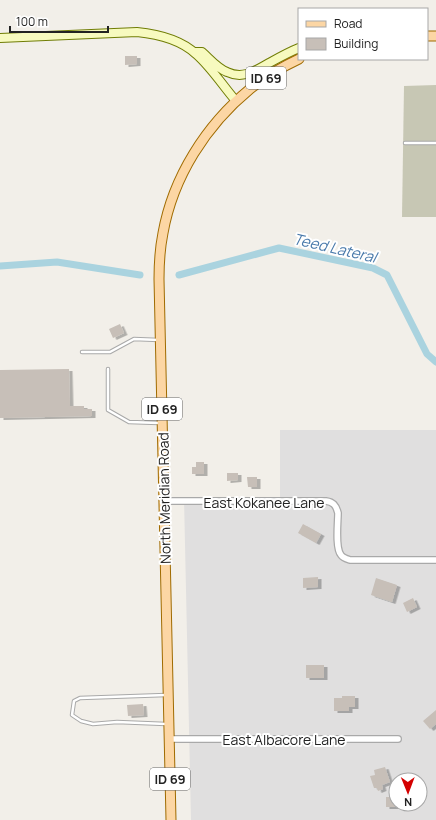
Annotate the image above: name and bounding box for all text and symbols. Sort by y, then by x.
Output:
scale bar [10,8,108,34]
legend [298,8,428,60]
text: 100 m [16,13,48,30]
text: Road [334,15,362,32]
text: Building [334,35,378,52]
road number: ID 69 [246,67,286,89]
water label: Teed Lateral [291,228,381,268]
road number: ID 69 [142,398,182,420]
street label: North Meridian Road [153,432,175,564]
street label: East Kokanee Lane [203,493,325,512]
street label: East Albacore Lane [223,730,345,749]
road number: ID 69 [150,768,190,790]
north arrow [388,772,428,812]
text: N [404,795,412,810]

